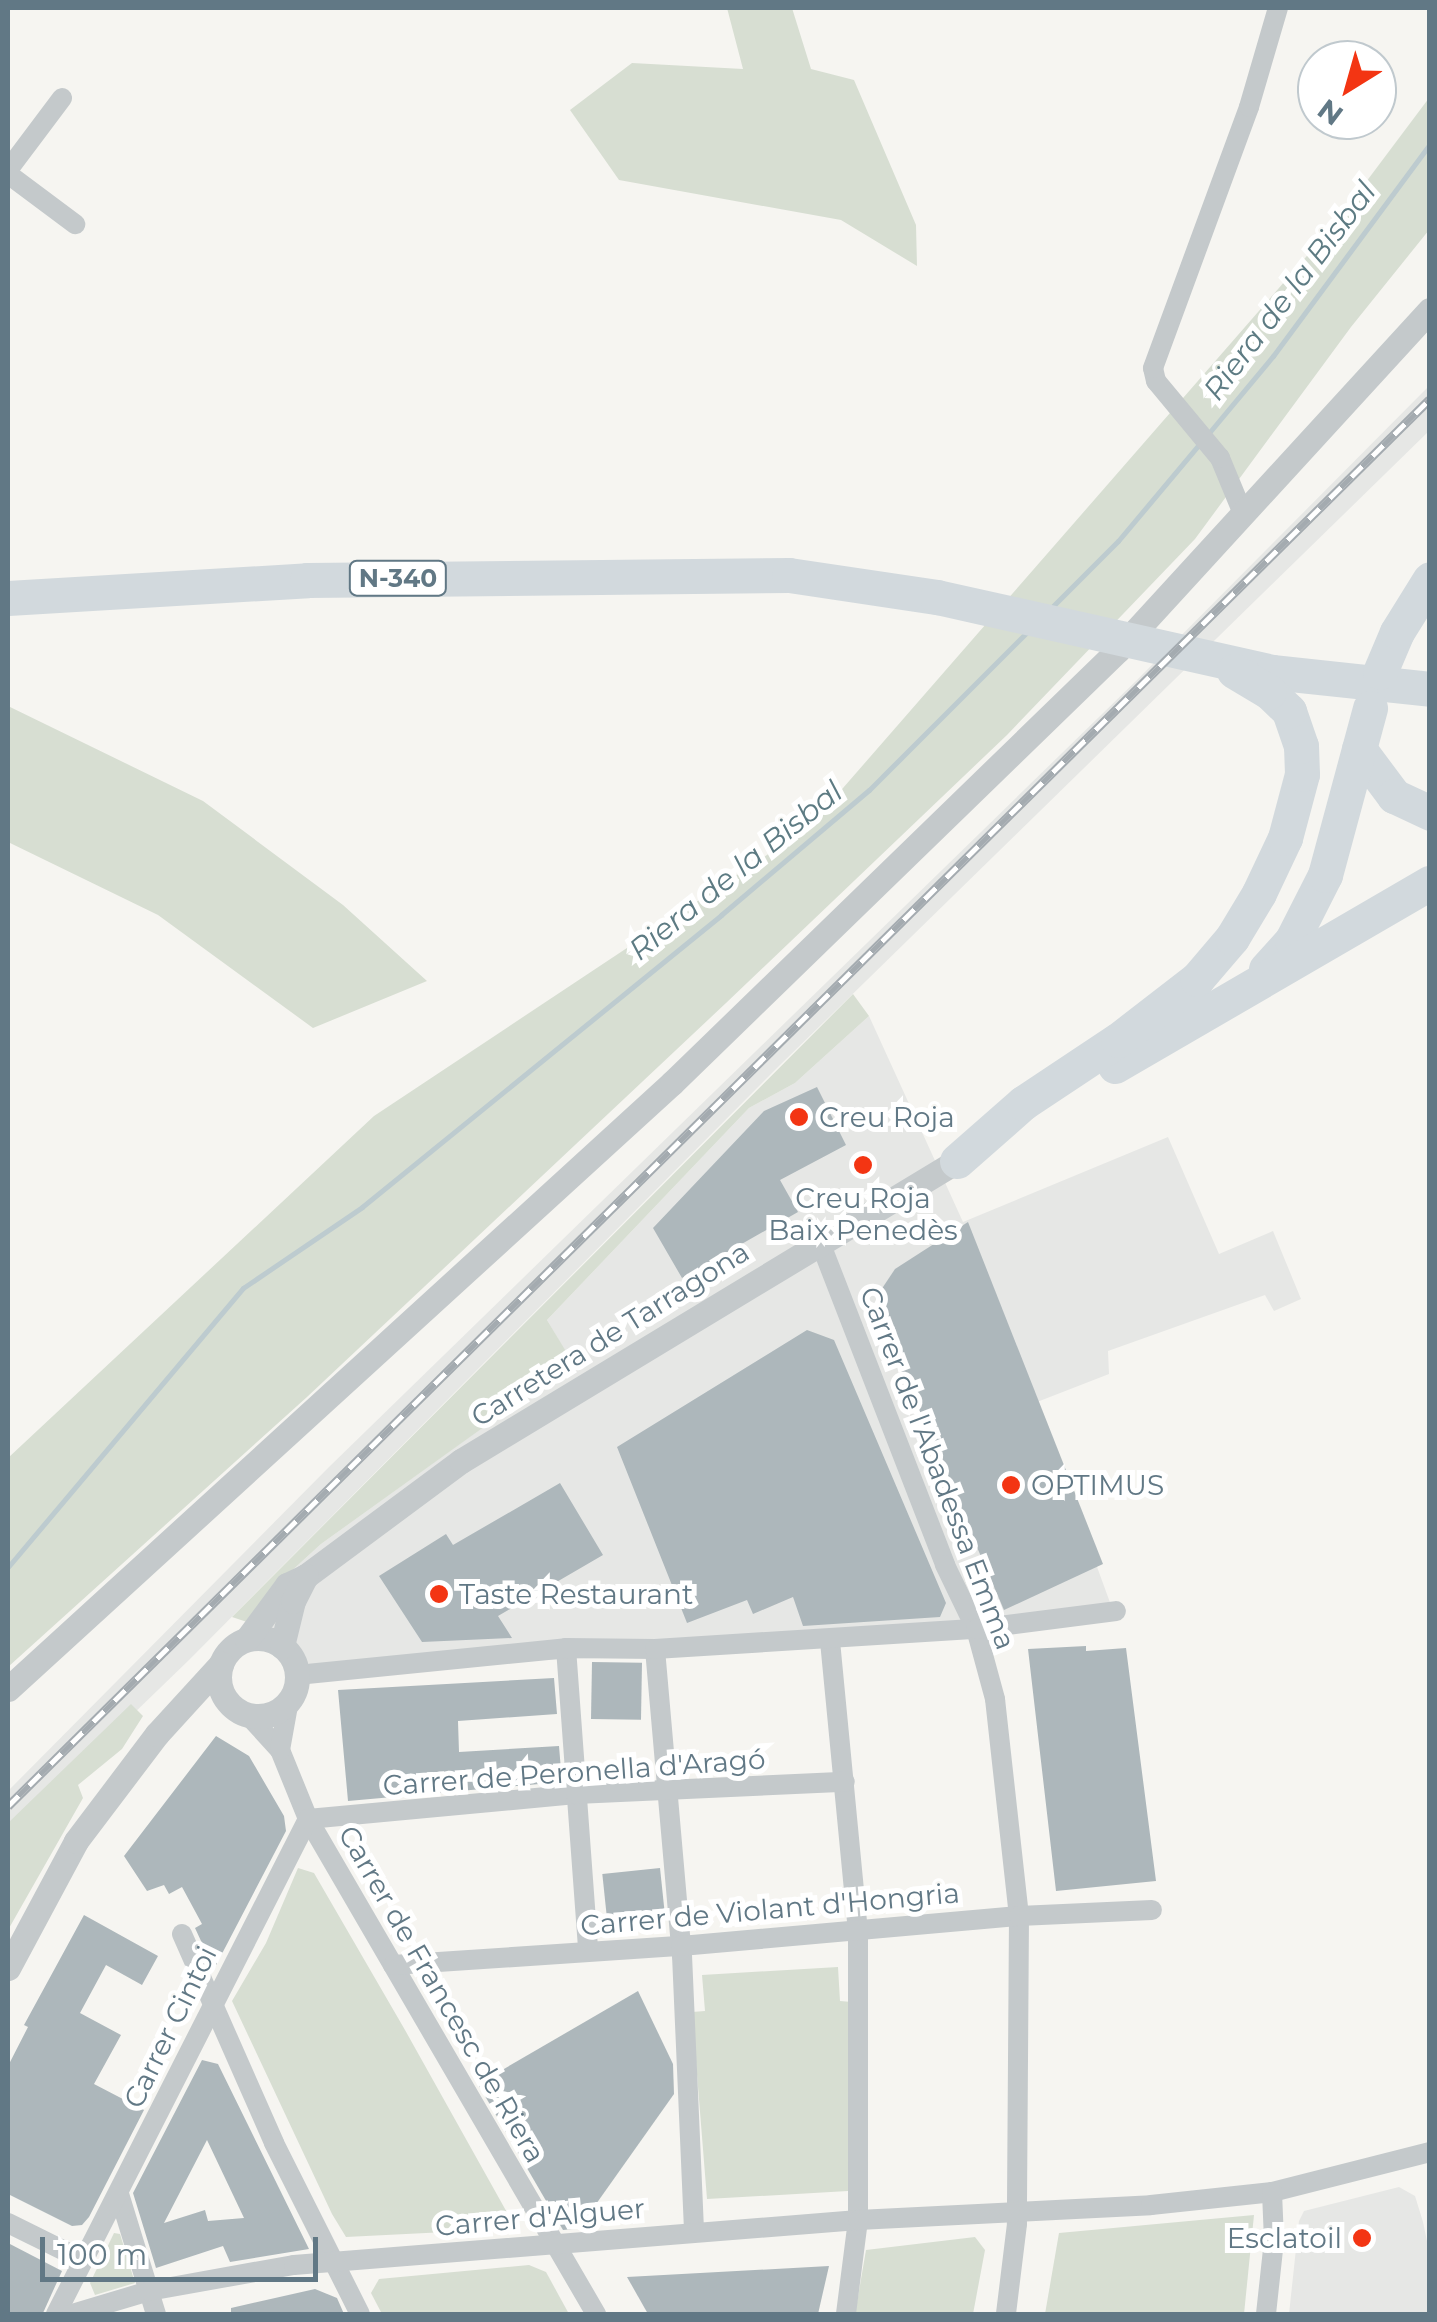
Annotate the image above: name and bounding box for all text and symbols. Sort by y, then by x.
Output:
north arrow [1297,40,1397,140]
text: N [1311,92,1349,133]
water label: Riera de la Bisbal [1196,175,1384,407]
road number: N-340 [348,558,448,598]
water label: Riera de la Bisbal [622,774,850,968]
place label: Creu Roja [819,1100,955,1134]
marker: Creu Roja [788,1106,810,1128]
marker: Creu Roja Baix Penedès [852,1154,874,1176]
place label: Creu Roja Baix Penedès [768,1181,958,1247]
street label: Carretera de Tarragona [465,1235,755,1433]
street label: Carrer de l'Abadessa Emma [853,1282,1023,1654]
place label: OPTIMUS [1031,1468,1164,1502]
marker: OPTIMUS [1000,1474,1022,1496]
place label: Taste Restaurant [459,1577,693,1611]
marker: Taste Restaurant [428,1583,450,1605]
street label: Carrer de Peronella d'Aragó [382,1742,766,1802]
street label: Carrer de Francesc de Riera [332,1820,552,2168]
street label: Carrer de Violant d'Hongria [579,1876,961,1942]
street label: Carrer Cintoi [116,1941,224,2113]
street label: Carrer d'Alguer [434,2191,646,2243]
scale bar [45,2217,322,2279]
place label: Esclatoil [1227,2221,1342,2255]
marker: Esclatoil [1351,2227,1373,2249]
text: 100 m [57,2236,147,2273]

